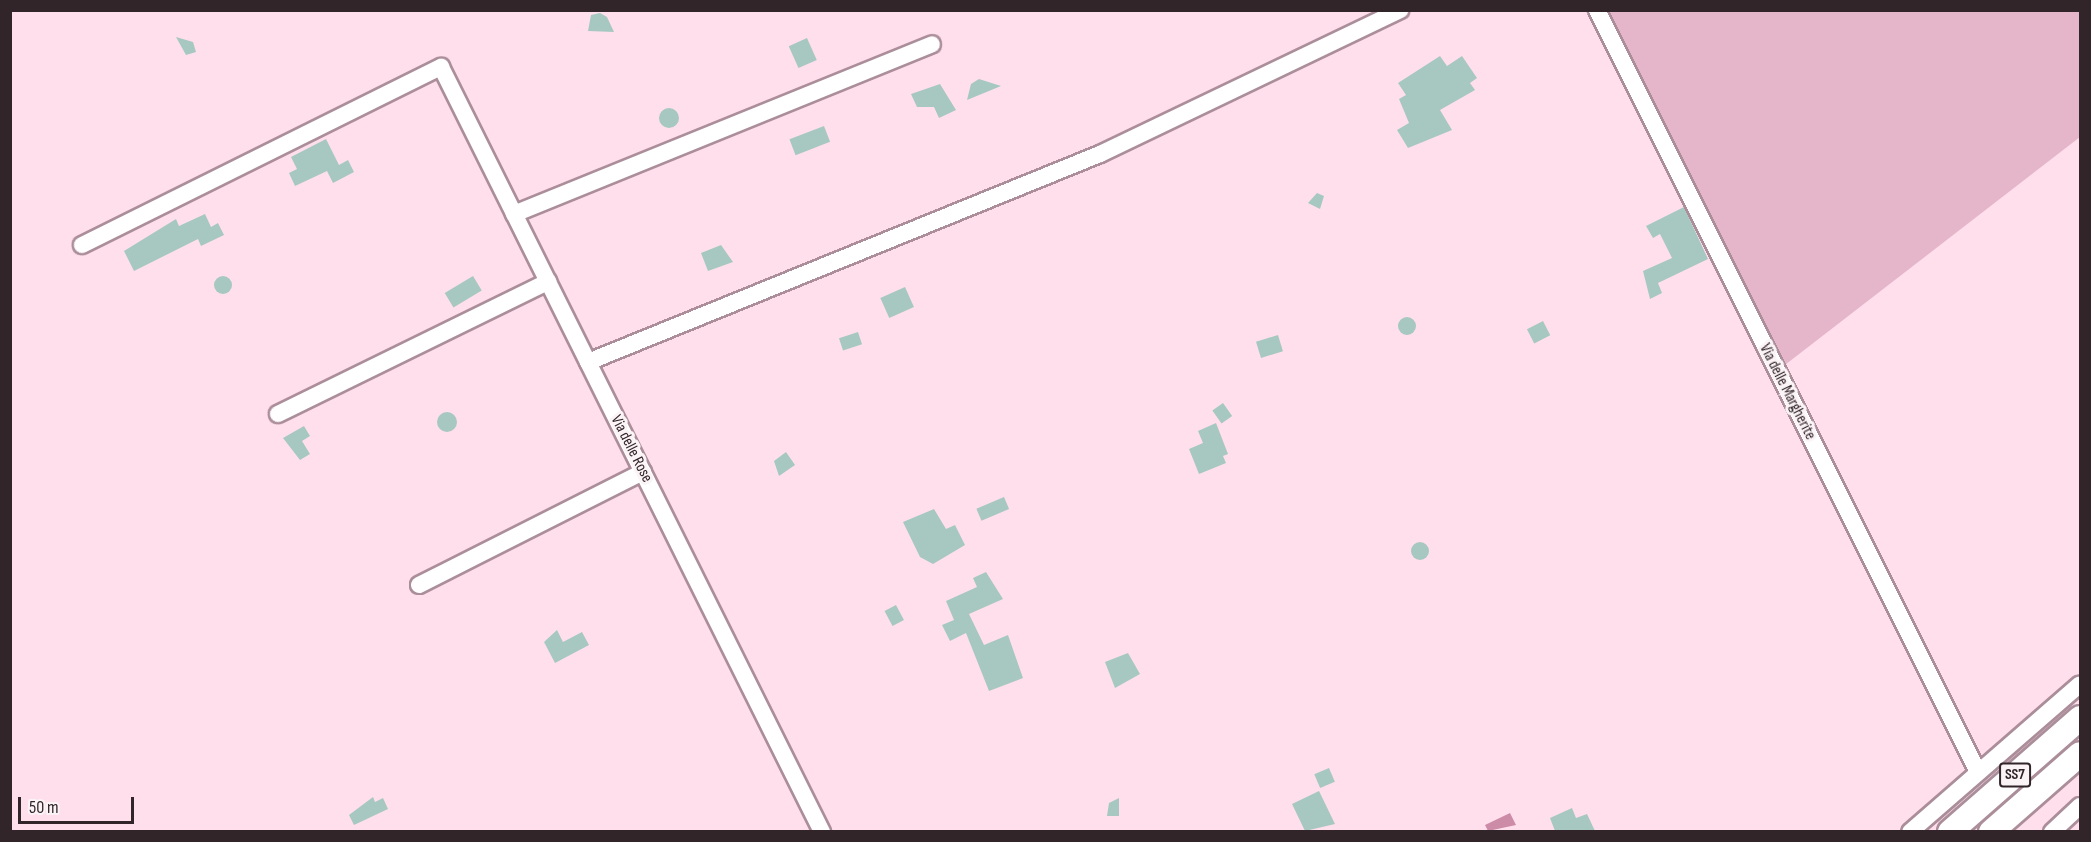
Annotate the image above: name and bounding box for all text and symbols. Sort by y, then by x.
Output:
street label: Via delle Margherite [1755,341,1819,443]
street label: Via delle Rose [606,412,656,486]
road number: SS7 [1998,763,2032,787]
scale bar [21,785,136,823]
text: 50 m [29,797,59,818]

